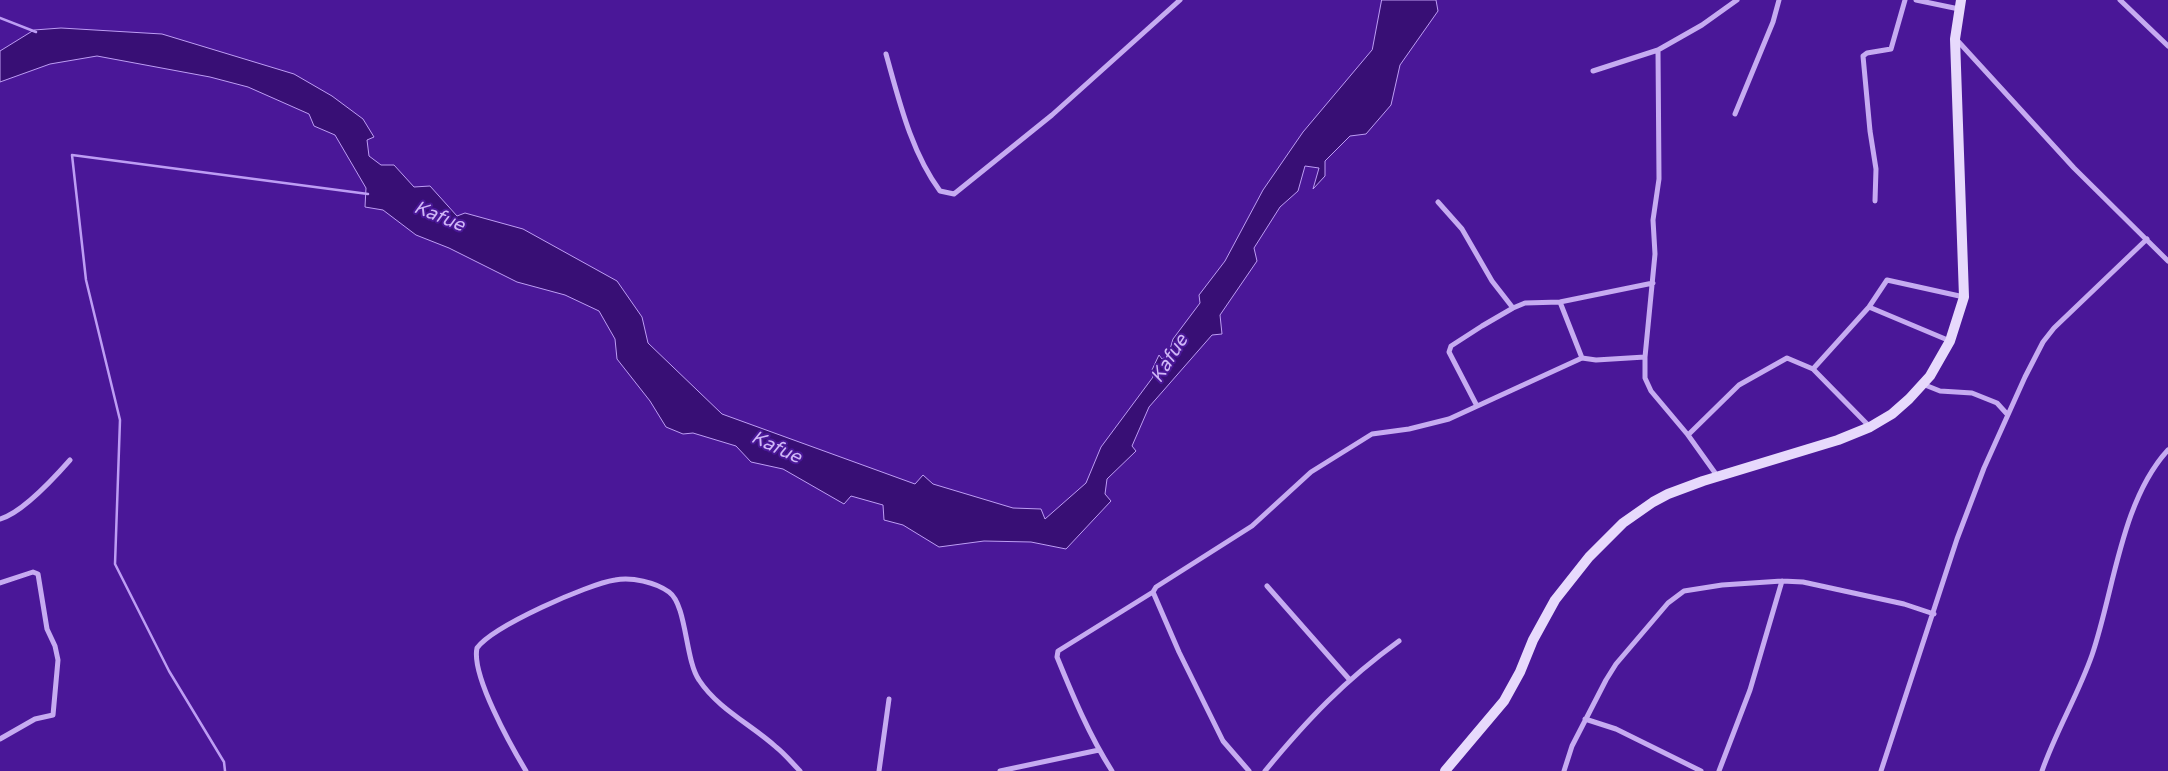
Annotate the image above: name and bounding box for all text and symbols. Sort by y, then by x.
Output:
water label: Kafue [410,197,468,237]
water label: Kafue [1146,331,1194,387]
water label: Kafue [747,427,805,469]

